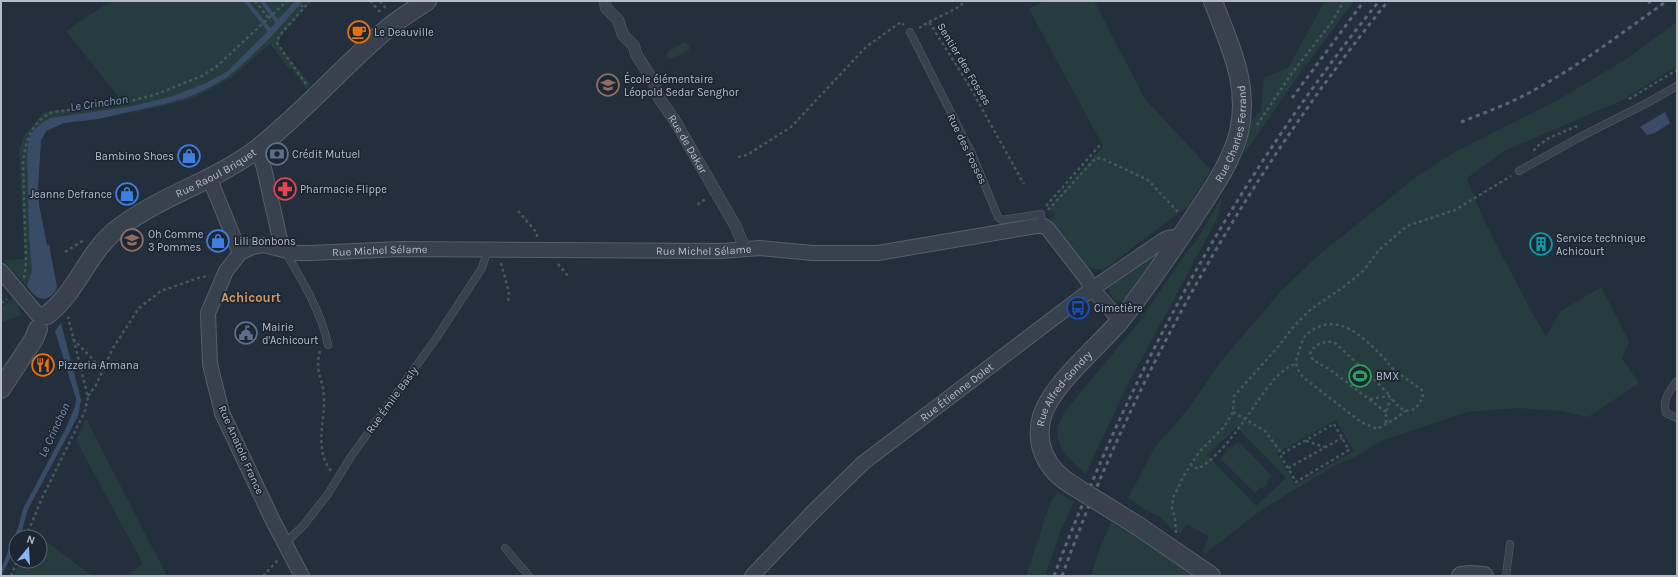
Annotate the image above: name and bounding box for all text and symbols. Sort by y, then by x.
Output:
cafe icon: Le Deauville [346,19,372,45]
street label: Sentier des Fosses [934,21,994,108]
place label: Le Deauville [374,26,434,39]
place label: École élémentaire Léopold Sedar Senghor [624,71,739,99]
school or university icon: École élémentaire Léopold Sedar Senghor [595,72,621,98]
street label: Rue Charles Ferrand [1212,84,1249,184]
water label: Le Crinchon [69,92,129,114]
street label: Rue de Dakar [666,112,710,176]
street label: Rue des Fosses [944,112,990,186]
bank icon: Crédit Mutuel [264,141,290,167]
shop icon: Bambino Shoes [176,143,202,169]
street label: Rue Raoul Briquet [173,145,258,200]
place label: Crédit Mutuel [292,148,360,161]
place label: Bambino Shoes [95,150,174,163]
pharmacy icon: Pharmacie Flippe [272,176,298,202]
shop icon: Jeanne Defrance [114,181,140,207]
place label: Pharmacie Flippe [300,183,387,196]
place label: Jeanne Defrance [30,188,112,201]
school or university icon: Oh Comme 3 Pommes [119,227,145,253]
place label: Oh Comme 3 Pommes [148,228,204,254]
shop icon: Lili Bonbons [205,228,231,254]
building icon: Service technique Achicourt [1528,231,1554,257]
place label: Service technique Achicourt [1556,232,1646,258]
place label: Lili Bonbons [234,235,296,248]
street label: Rue Michel Sélame [332,242,428,259]
street label: Rue Michel Sélame [656,242,752,258]
district label: Achicourt [221,290,281,305]
bus stop icon: Cimetière [1065,295,1091,321]
place label: Cimetière [1094,302,1143,315]
public building icon: Mairie d'Achicourt [233,320,259,346]
place label: Mairie d'Achicourt [262,321,318,347]
street label: Rue Alfred-Gondry [1034,348,1094,427]
restaurant icon: Pizzeria Armana [30,352,56,378]
place label: Pizzeria Armana [58,359,139,372]
street label: Rue Étienne Dolet [917,360,996,424]
street label: Rue Émile Basly [362,363,421,436]
sports icon: BMX [1347,363,1373,389]
place label: BMX [1376,370,1399,383]
water label: Le Crinchon [35,401,73,459]
street label: Rue Anatole France [216,404,267,497]
north arrow [8,529,48,569]
text: N [25,533,37,547]

